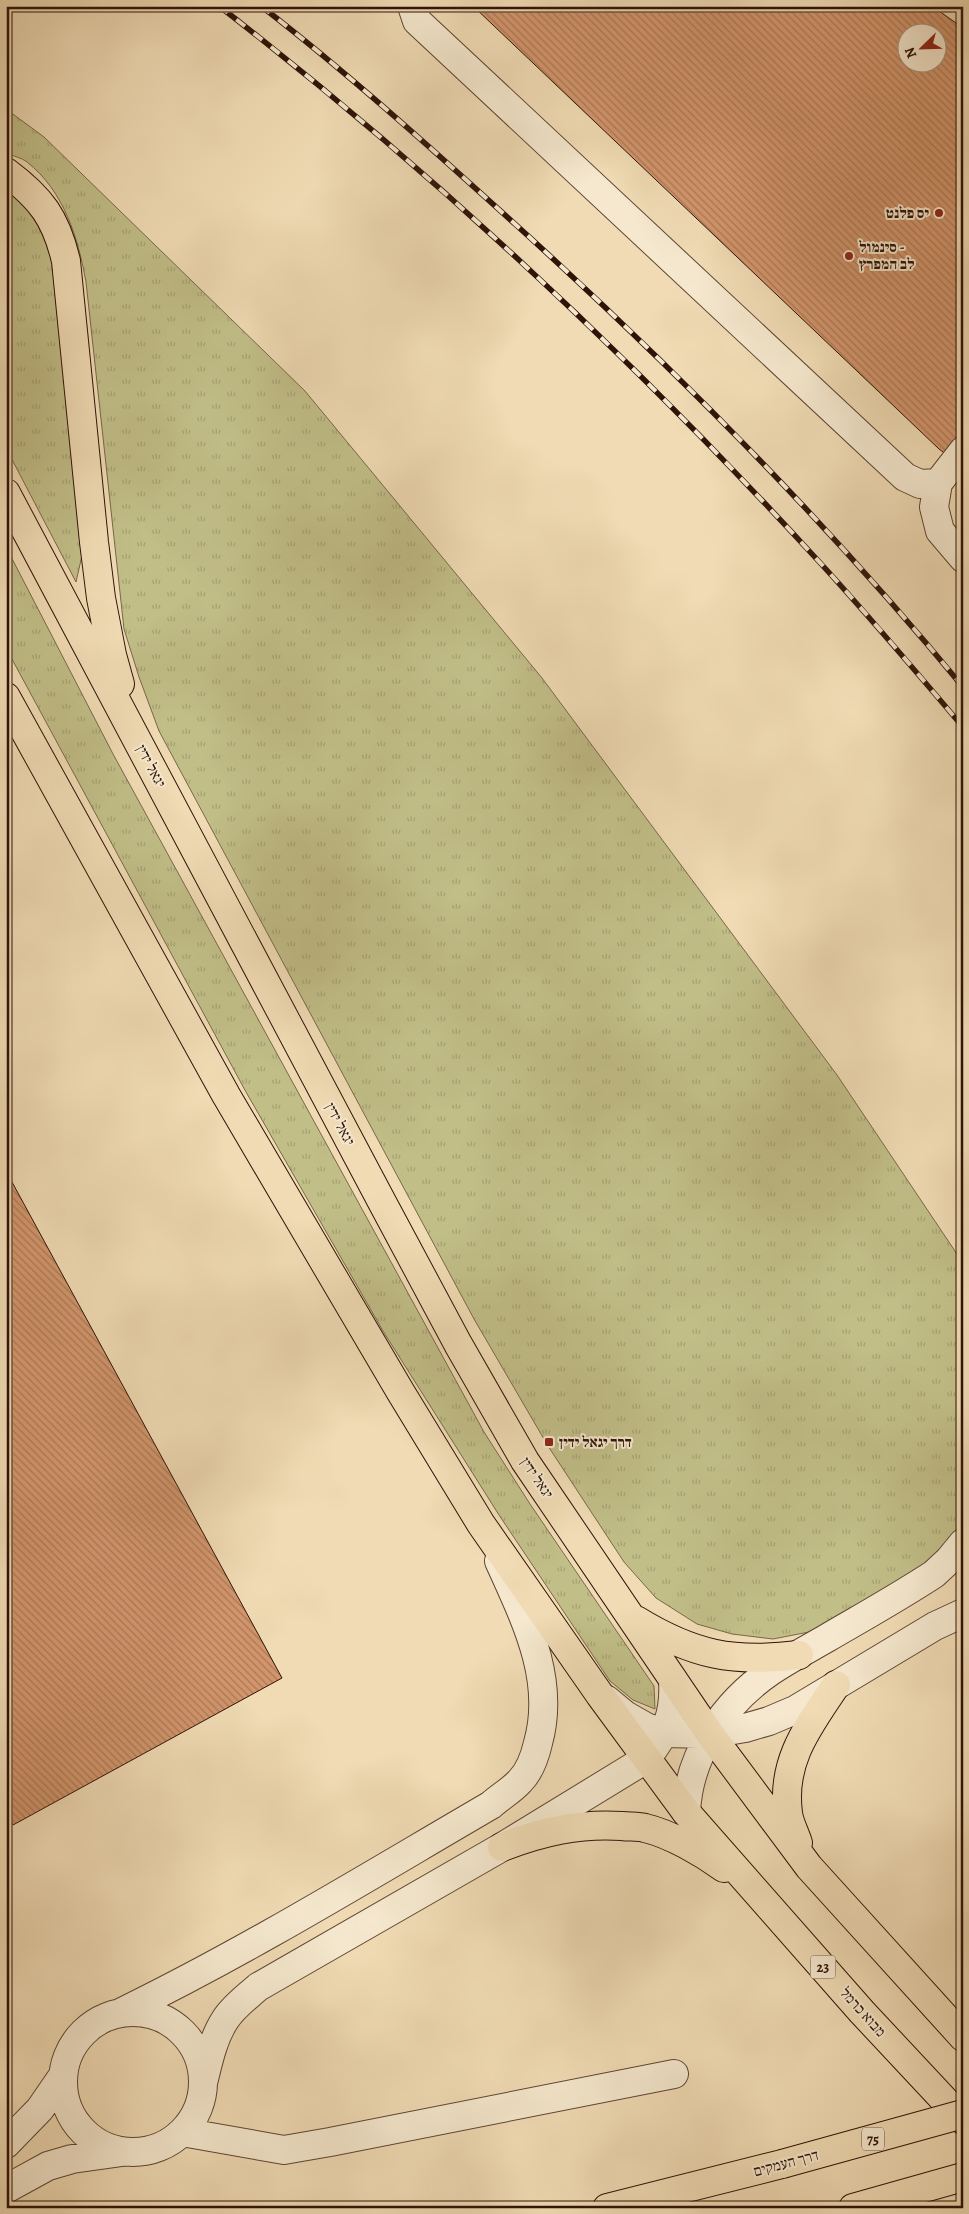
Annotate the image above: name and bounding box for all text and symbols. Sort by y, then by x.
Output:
north arrow [896,22,946,72]
text: N [900,44,921,61]
place label: יס פלנט [886,203,929,223]
marker: יס פלנט [933,207,945,219]
place label: סינמול - לב המפרץ [859,237,914,274]
marker: סינמול - לב המפרץ [843,250,855,262]
street label: יגאל ידין [131,741,171,791]
street label: יגאל ידין [320,1099,360,1149]
place label: דרך יגאל ידין [559,1432,632,1452]
marker: דרך יגאל ידין [543,1436,555,1448]
street label: יגאל ידין [516,1453,558,1503]
road number: 23 [810,1955,836,1978]
street label: מבוא כרמל [835,1983,891,2041]
road number: 75 [862,2128,884,2150]
street label: דרך העמקים [751,2145,821,2181]

